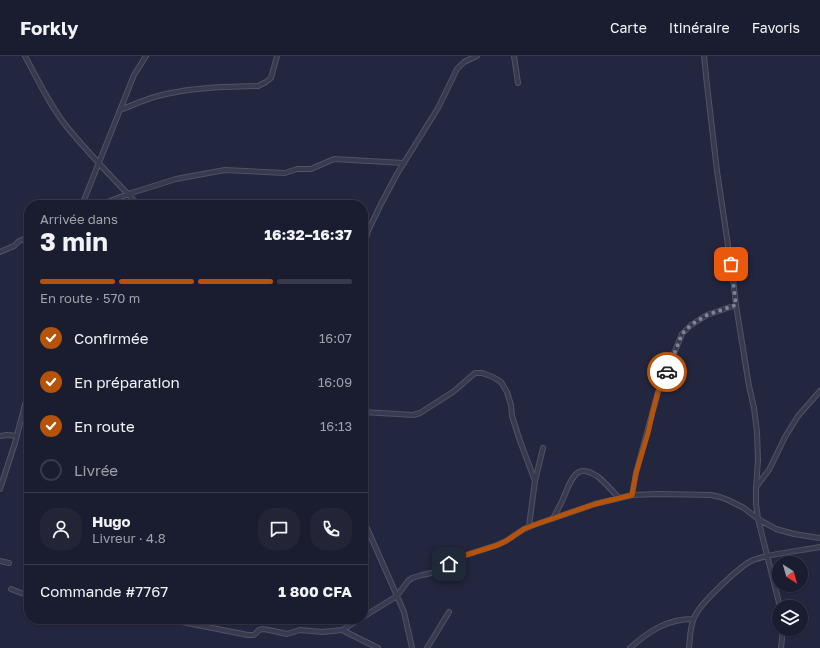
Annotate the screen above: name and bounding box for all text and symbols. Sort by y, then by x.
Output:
text: Forkly [20,16,78,39]
text: Carte [610,19,647,36]
text: Itinéraire [669,19,730,36]
text: Favoris [752,19,800,36]
text: Arrivée dans [40,211,118,227]
text: 16:32–16:37 [264,225,352,243]
text: 3 min [40,226,108,257]
pin [714,247,748,281]
icon: bag [720,253,742,275]
text: En route · 570 m [40,290,140,306]
icon: check [40,327,62,349]
text: Confirmée [74,329,148,347]
text: 16:07 [319,330,352,346]
courier [647,352,687,392]
icon: car [656,361,678,383]
icon: check [40,371,62,393]
text: En préparation [74,373,180,391]
text: 16:09 [318,374,352,390]
icon: check [40,415,62,437]
text: En route [74,417,135,435]
text: 16:13 [320,418,352,434]
text: Livrée [74,461,118,479]
button: person [40,508,82,550]
button: chat [258,508,300,550]
button: phone [310,508,352,550]
text: Hugo [92,512,131,530]
text: Livreur · 4.8 [92,530,166,546]
pin [432,547,466,581]
icon: home [438,553,460,575]
north arrow [772,556,808,592]
map controls [772,556,808,636]
text: Commande #7767 [40,582,168,600]
text: 1 800 CFA [278,582,352,600]
button: layers [772,600,808,636]

